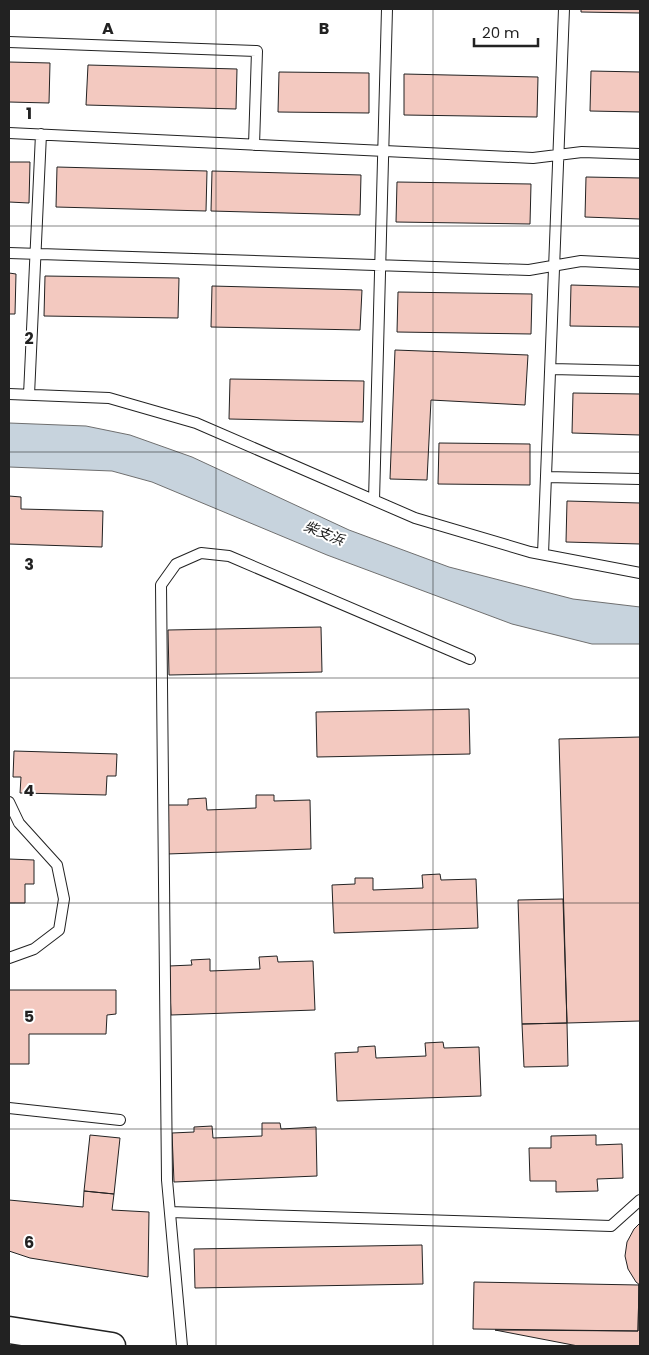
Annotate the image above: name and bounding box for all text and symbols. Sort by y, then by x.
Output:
scale bar [474,15,538,47]
text: A [102,17,114,40]
text: B [319,17,329,40]
text: 20 m [482,22,520,43]
text: 1 [26,102,32,125]
text: 2 [24,327,34,350]
water label: 柴支浜 [301,516,348,551]
text: 3 [24,553,34,576]
text: 4 [24,779,35,802]
text: 5 [24,1005,34,1028]
text: 6 [24,1231,34,1254]

